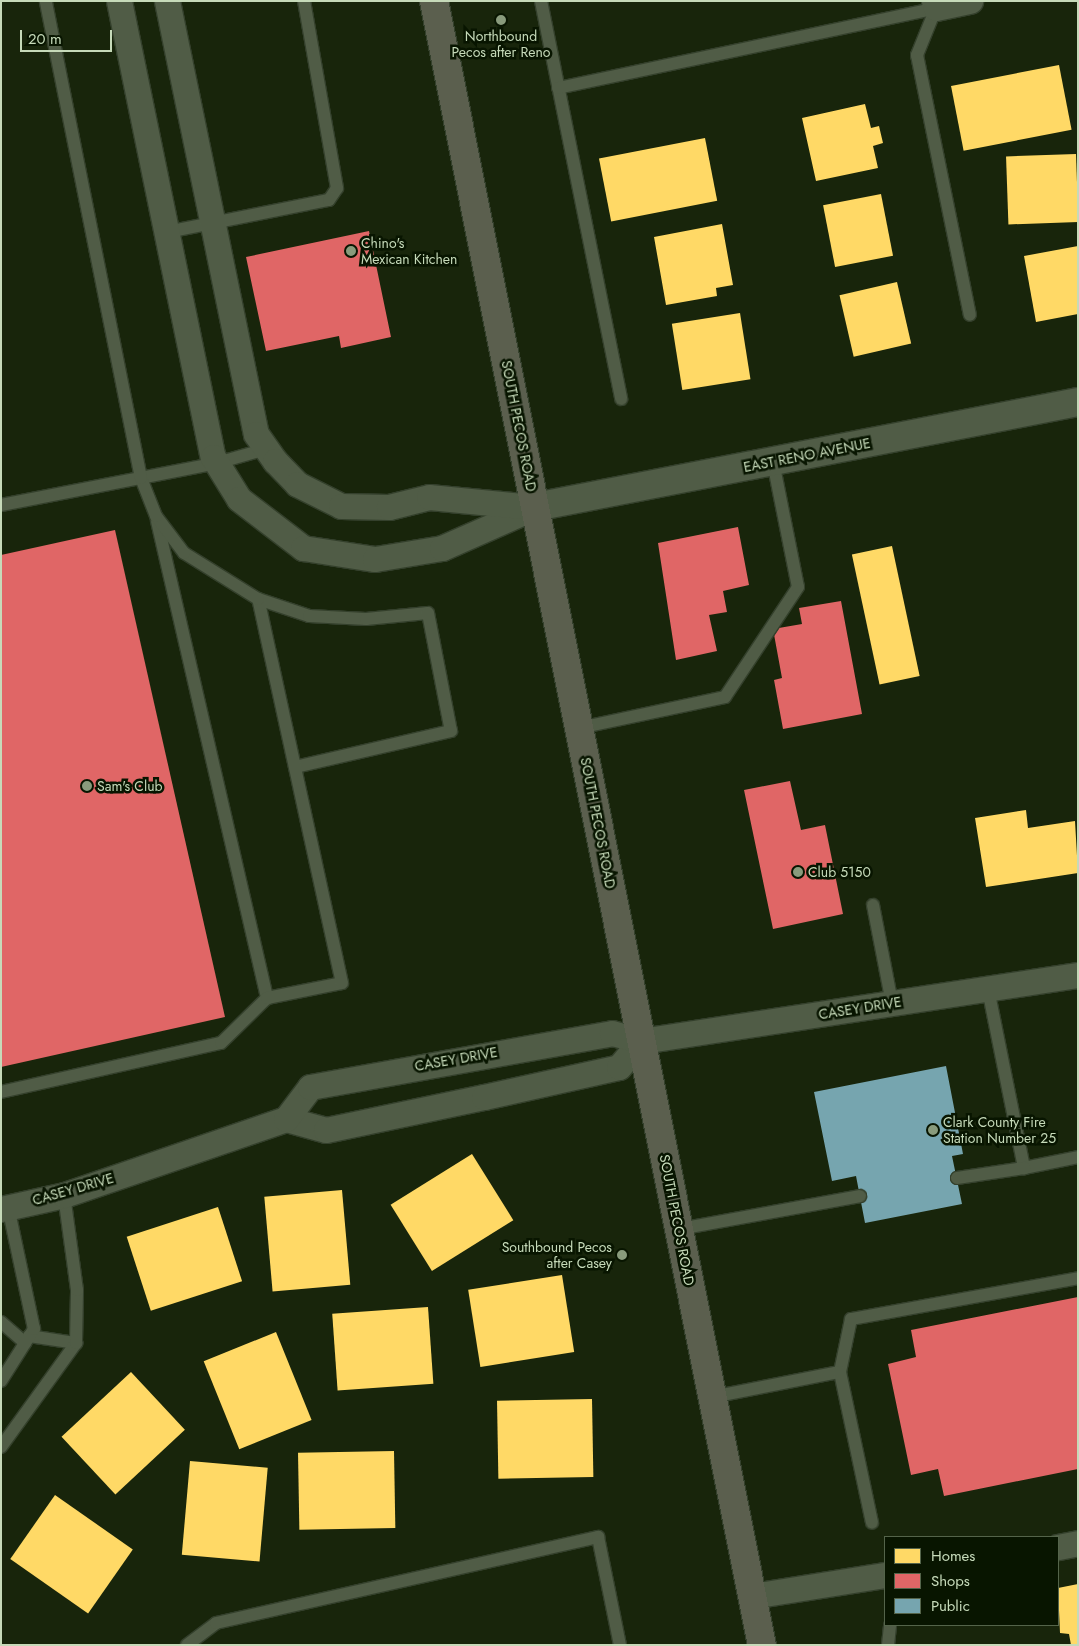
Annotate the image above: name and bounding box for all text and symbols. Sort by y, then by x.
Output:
marker: Northbound Pecos after Reno [495,14,507,26]
scale bar [22,20,115,52]
text: 20 m [28,28,62,50]
place label: Northbound Pecos after Reno [452,28,550,60]
place label: Chino's Mexican Kitchen [361,235,457,268]
marker: Chino's Mexican Kitchen [345,245,357,257]
street label: SOUTH PECOS ROAD [498,359,540,493]
street label: EAST RENO AVENUE [742,434,872,476]
street label: SOUTH PECOS ROAD [577,756,619,890]
place label: Sam's Club [97,778,162,794]
marker: Sam's Club [81,780,93,792]
place label: Club 5150 [808,864,871,880]
marker: Club 5150 [792,866,804,878]
street label: CASEY DRIVE [817,993,903,1023]
street label: CASEY DRIVE [413,1043,499,1075]
place label: Clark County Fire Station Number 25 [943,1114,1056,1146]
marker: Clark County Fire Station Number 25 [927,1124,939,1136]
street label: SOUTH PECOS ROAD [656,1153,698,1287]
street label: CASEY DRIVE [30,1169,116,1209]
place label: Southbound Pecos after Casey [502,1239,612,1272]
marker: Southbound Pecos after Casey [616,1249,628,1261]
legend [884,1536,1059,1626]
text: Homes [931,1545,975,1567]
text: Shops [931,1570,970,1592]
text: Public [931,1595,970,1617]

